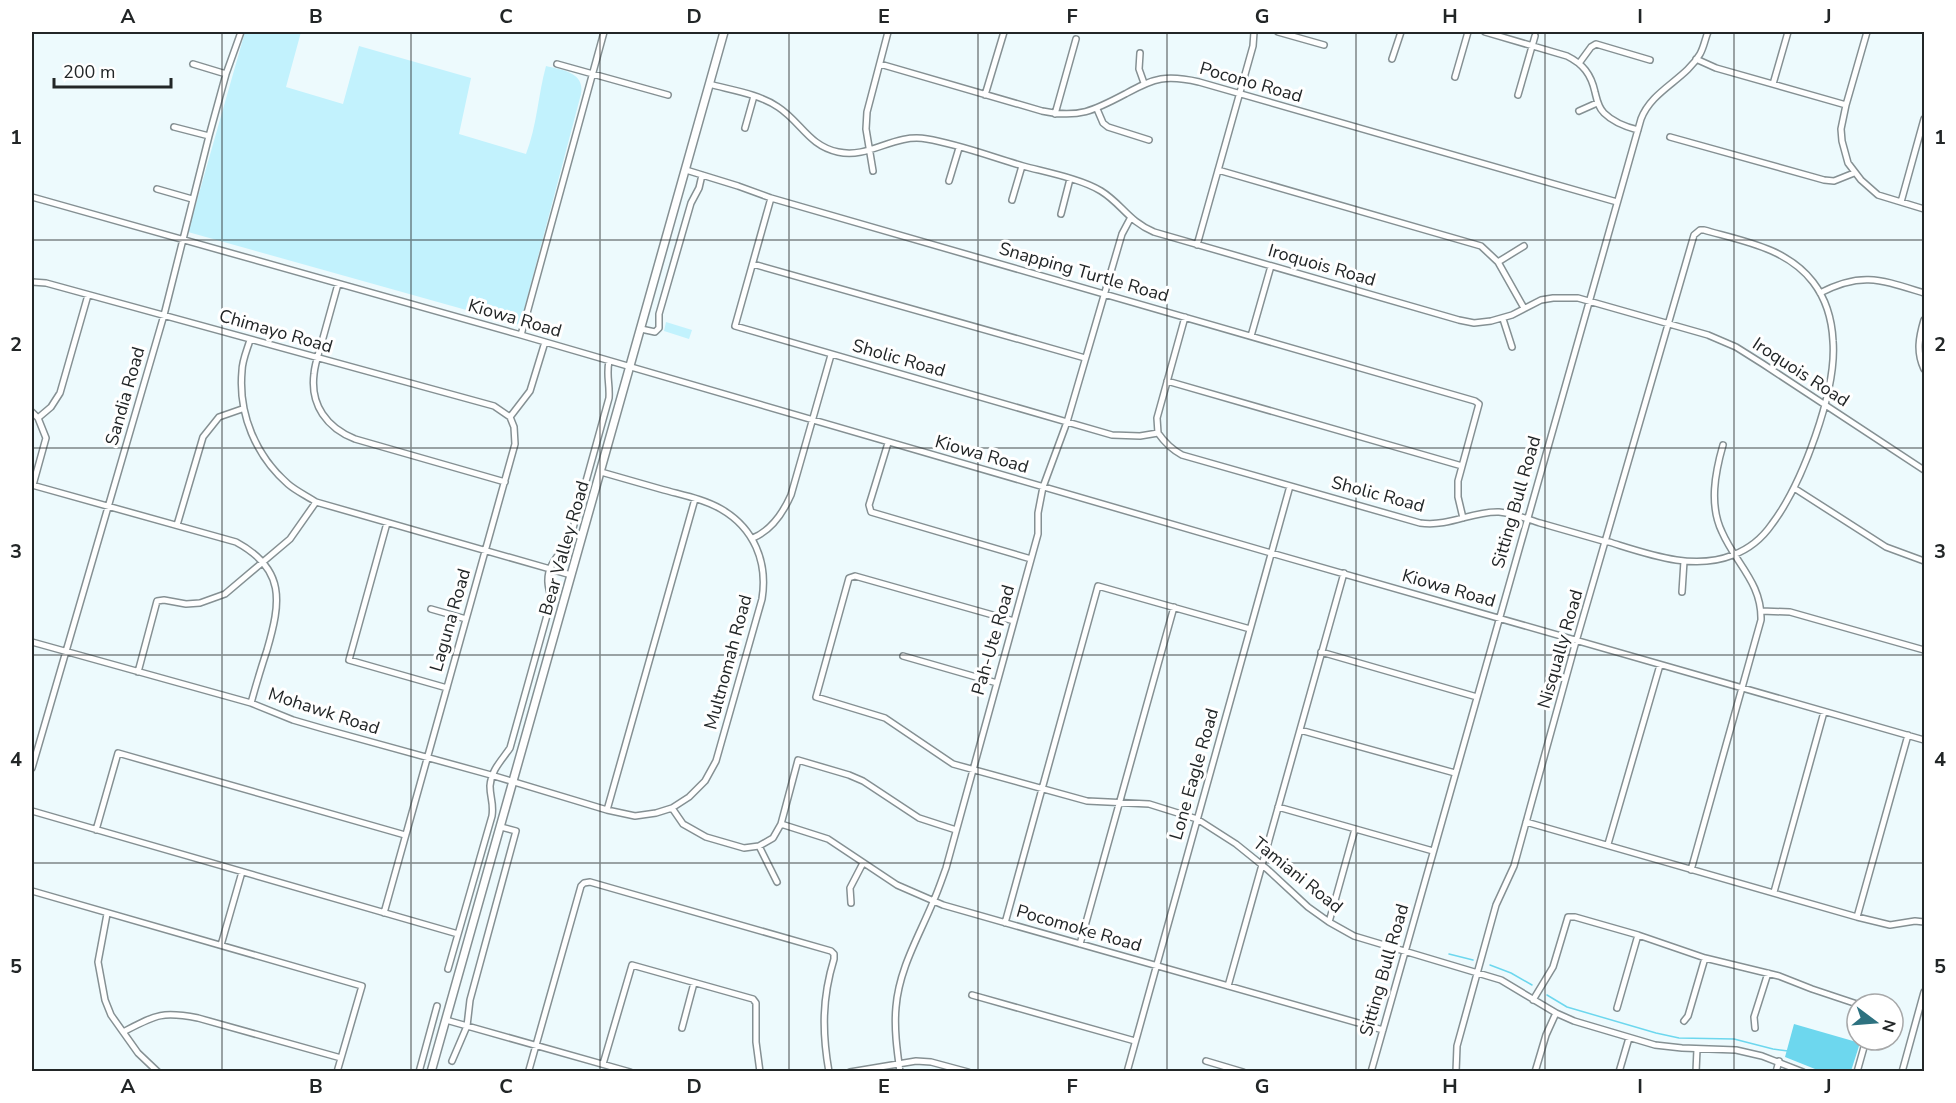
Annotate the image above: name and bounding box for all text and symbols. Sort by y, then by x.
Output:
text: A [121,3,136,30]
text: B [309,3,323,30]
text: C [499,3,513,30]
text: D [686,3,702,30]
text: E [878,3,890,30]
text: F [1066,3,1078,30]
text: G [1255,3,1269,30]
text: H [1442,3,1458,30]
text: I [1637,3,1643,30]
text: J [1823,3,1832,30]
scale bar [54,51,171,89]
street label: Pocono Road [1197,56,1305,108]
text: 200 m [63,60,115,84]
text: 1 [10,124,22,151]
text: 1 [1934,124,1946,151]
street label: Snapping Turtle Road [996,236,1172,308]
street label: Iroquois Road [1265,238,1379,292]
street label: Kiowa Road [465,293,565,343]
street label: Chimayo Road [216,303,336,359]
text: 2 [10,331,22,358]
text: 2 [1934,331,1946,358]
street label: Iroquois Road [1748,332,1854,412]
street label: Sholic Road [850,333,948,383]
street label: Sandia Road [99,344,151,448]
street label: Kiowa Road [932,429,1032,479]
street label: Sitting Bull Road [1486,433,1546,571]
street label: Sholic Road [1329,470,1427,518]
street label: Bear Valley Road [533,478,595,618]
text: 3 [10,538,22,565]
text: 3 [1934,538,1946,565]
street label: Kiowa Road [1399,563,1499,613]
street label: Laguna Road [424,566,476,674]
street label: Pah-Ute Road [966,582,1020,698]
street label: Nisqually Road [1532,587,1588,711]
street label: Multnomah Road [698,592,758,732]
street label: Mohawk Road [265,682,383,740]
street label: Lone Eagle Road [1164,705,1224,843]
text: 4 [10,746,22,773]
text: 4 [1934,746,1946,773]
street label: Tamiani Road [1248,831,1348,919]
street label: Pocomoke Road [1013,899,1145,957]
street label: Sitting Bull Road [1354,901,1414,1039]
text: 5 [10,953,22,980]
text: 5 [1934,953,1946,980]
north arrow [1845,992,1905,1052]
text: N [1876,1017,1901,1035]
text: A [121,1073,136,1100]
text: B [309,1073,323,1100]
text: C [499,1073,513,1100]
text: D [686,1073,702,1100]
text: E [878,1073,890,1100]
text: F [1066,1073,1078,1100]
text: G [1255,1073,1269,1100]
text: H [1442,1073,1458,1100]
text: I [1637,1073,1643,1100]
text: J [1823,1073,1832,1100]

